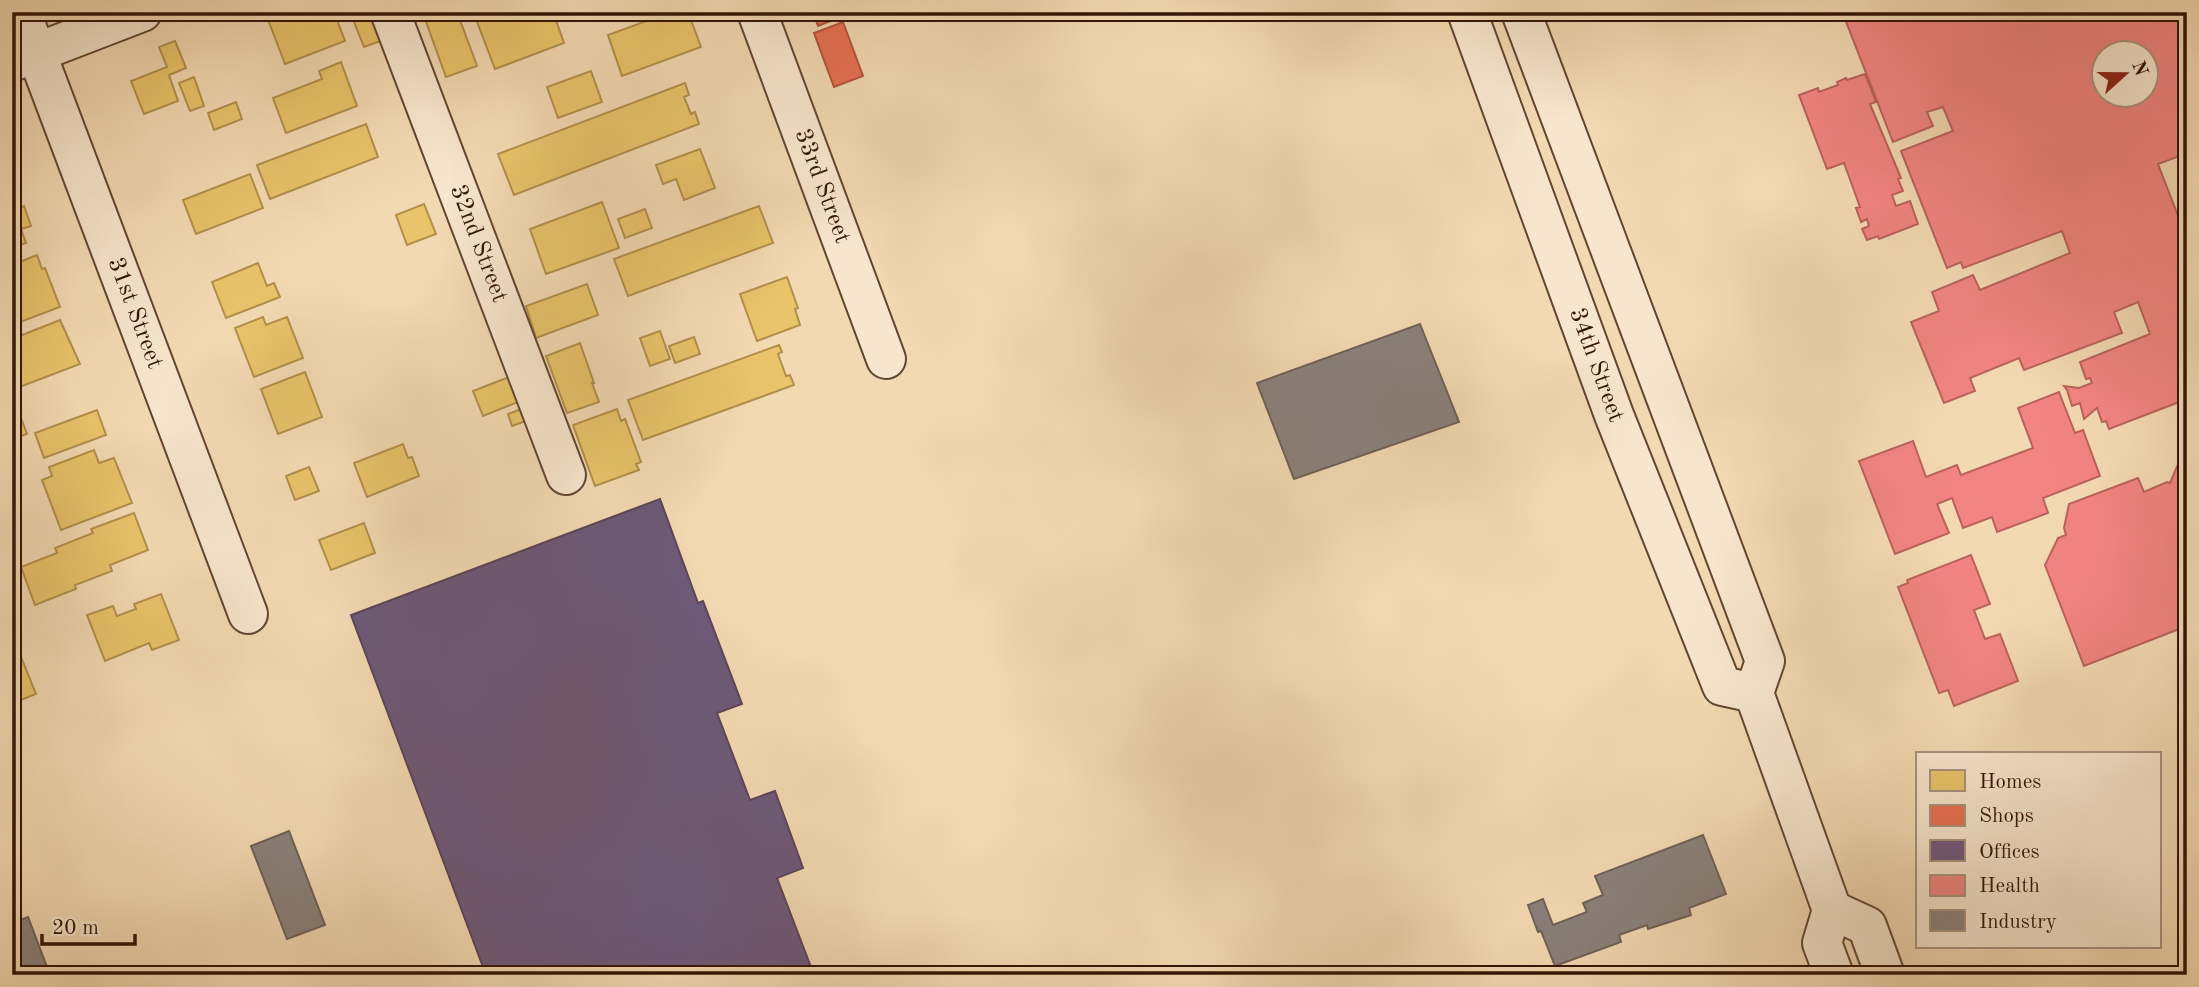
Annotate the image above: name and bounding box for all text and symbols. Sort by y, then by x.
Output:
north arrow [2090,38,2160,108]
text: N [2127,59,2150,79]
street label: 33rd Street [790,126,854,247]
street label: 32nd Street [445,182,511,306]
street label: 31st Street [103,254,166,372]
street label: 34th Street [1564,305,1628,426]
legend [1916,752,2160,948]
text: Homes [1979,772,2041,793]
text: Shops [1979,806,2034,827]
text: Offices [1979,842,2040,863]
text: Health [1979,876,2040,897]
scale bar [42,903,135,947]
text: Industry [1979,912,2057,933]
text: 20 m [52,918,99,939]

